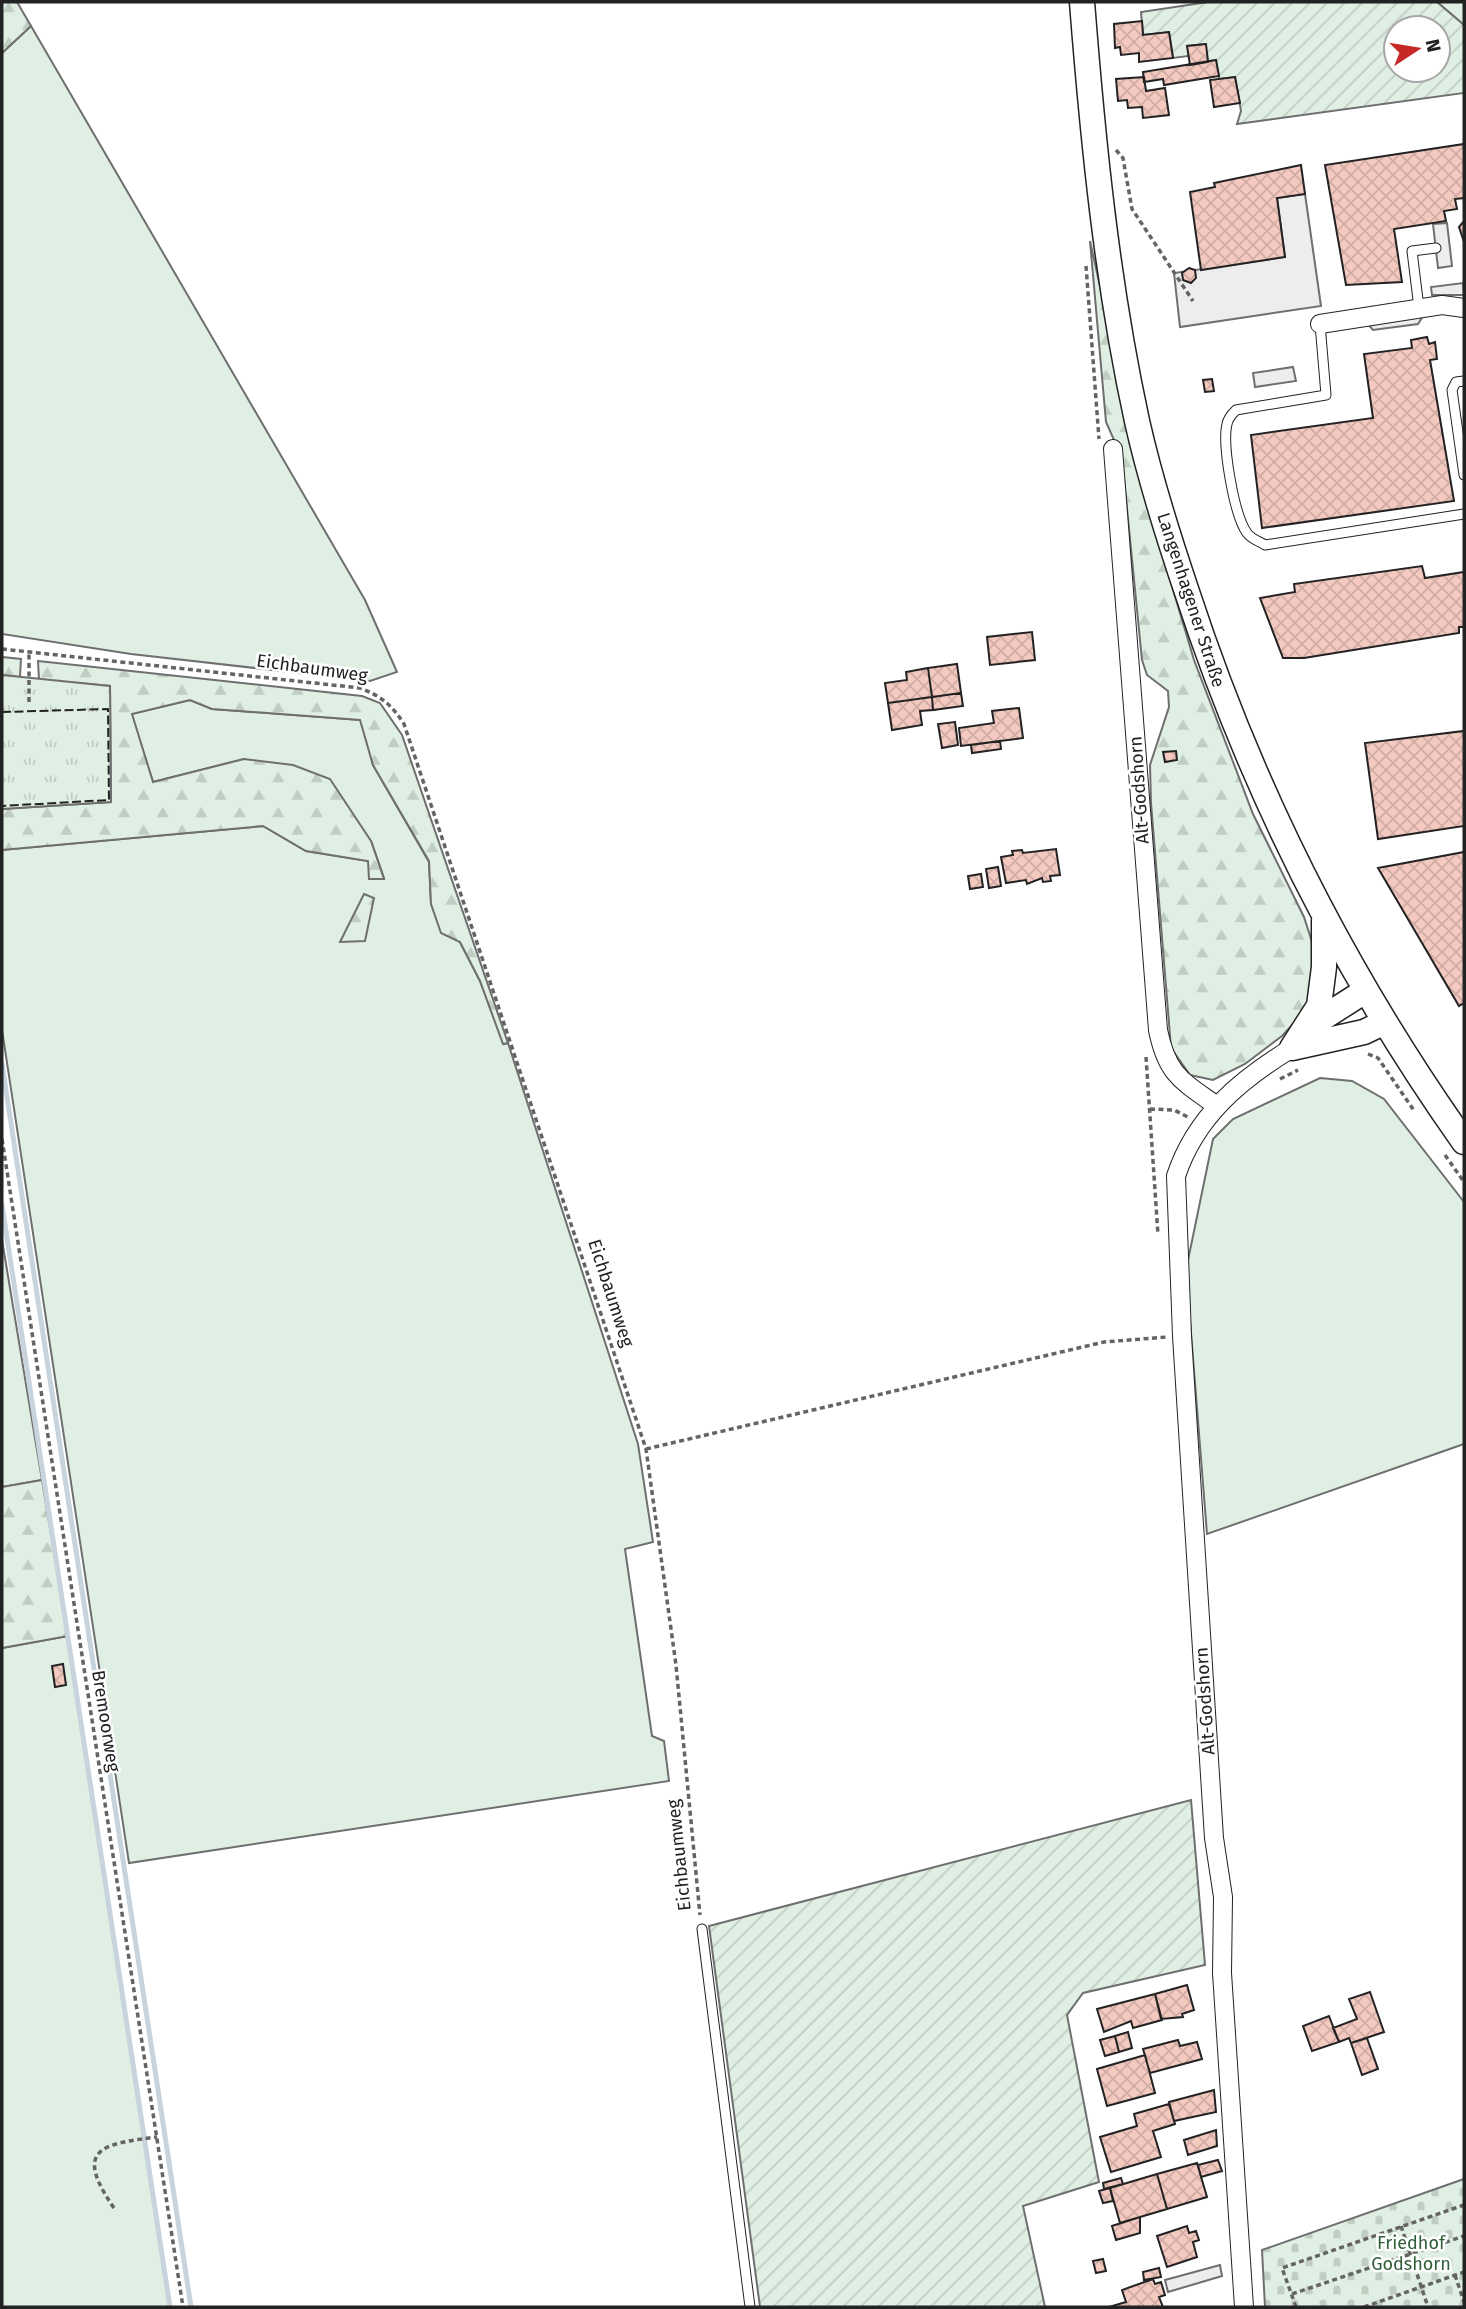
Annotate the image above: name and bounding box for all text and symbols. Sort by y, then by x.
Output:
north arrow [1382,14,1452,84]
text: N [1421,37,1446,54]
street label: Langenhagener Straße [1152,510,1230,690]
street label: Eichbaumweg [255,649,370,687]
street label: Alt-Godshorn [1124,735,1154,845]
street label: Eichbaumweg [583,1236,639,1350]
street label: Alt-Godshorn [1190,1646,1220,1756]
street label: Bremoorweg [87,1669,125,1774]
street label: Eichbaumweg [662,1797,696,1912]
park label: Friedhof Godshorn [1371,2232,1451,2275]

